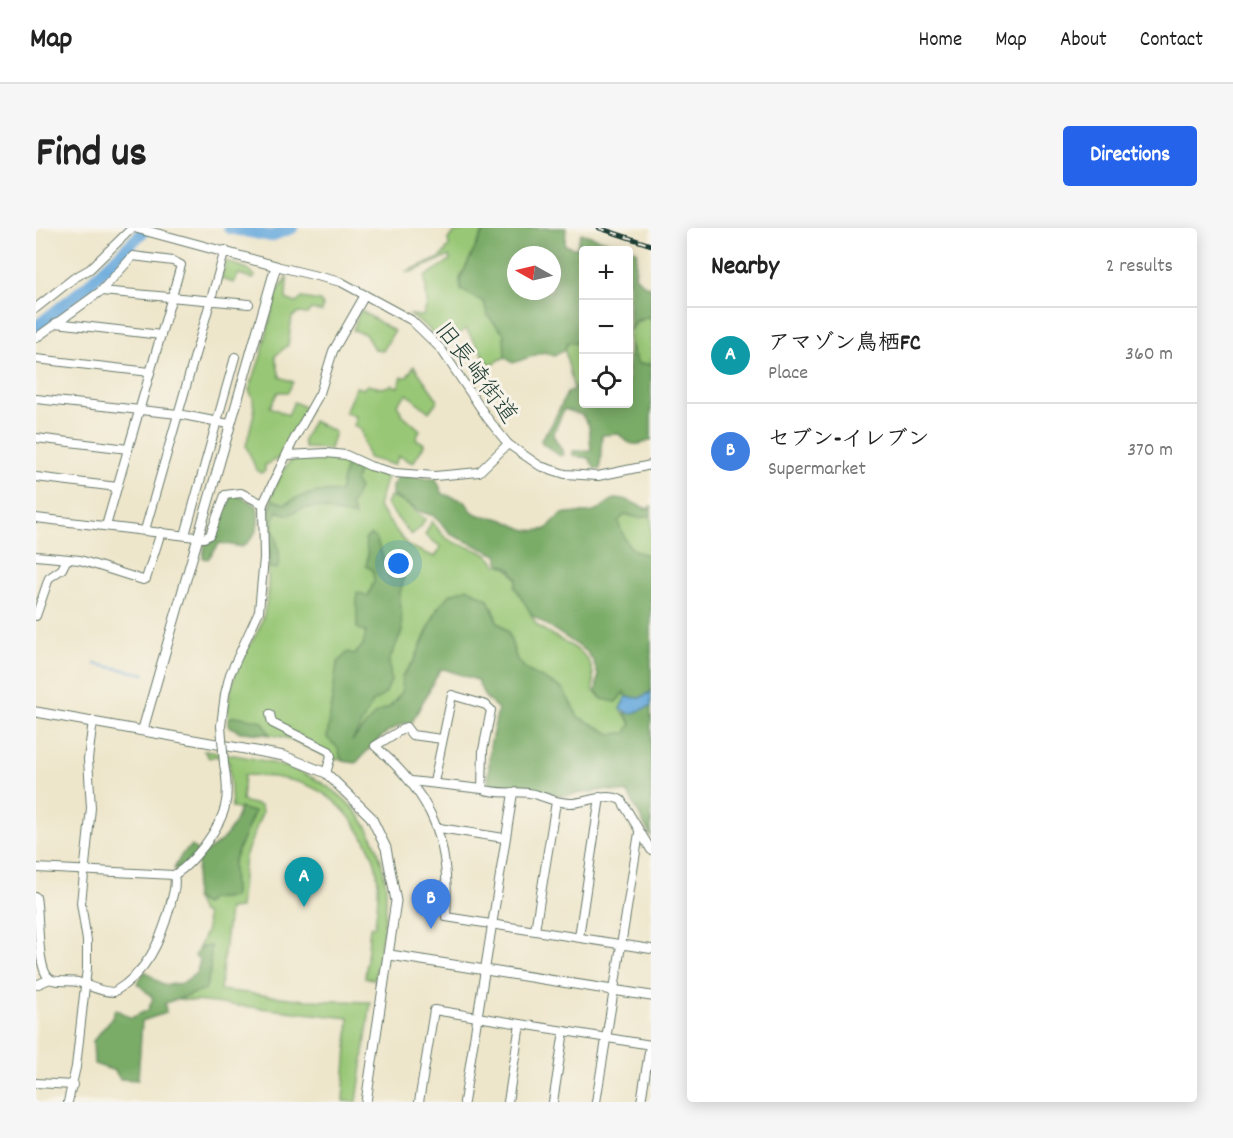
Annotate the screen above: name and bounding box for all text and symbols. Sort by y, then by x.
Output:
text: Map [30,21,72,61]
text: Home [918,26,962,56]
text: Map [995,26,1027,56]
text: About [1060,26,1107,56]
text: Contact [1140,26,1203,56]
text: Find us [36,126,147,186]
button: Directions [1063,126,1197,186]
north arrow [507,246,561,300]
map controls [579,246,633,408]
button: + [579,246,633,300]
text: Nearby [711,249,779,286]
text: 2 results [1106,253,1173,281]
button: − [579,300,633,354]
street label: 旧長崎街道 [425,316,524,432]
text: アマゾン鳥栖FC [768,329,921,360]
text: A [725,341,736,369]
text: 360 m [1125,341,1173,369]
button: locate [579,354,633,408]
text: Place [768,360,808,388]
text: セブン-イレブン [768,425,930,456]
text: B [726,437,735,465]
text: 370 m [1127,437,1173,465]
text: Supermarket [768,456,866,484]
your location [384,549,413,578]
pin: A [284,858,324,907]
pin: B [412,880,450,929]

